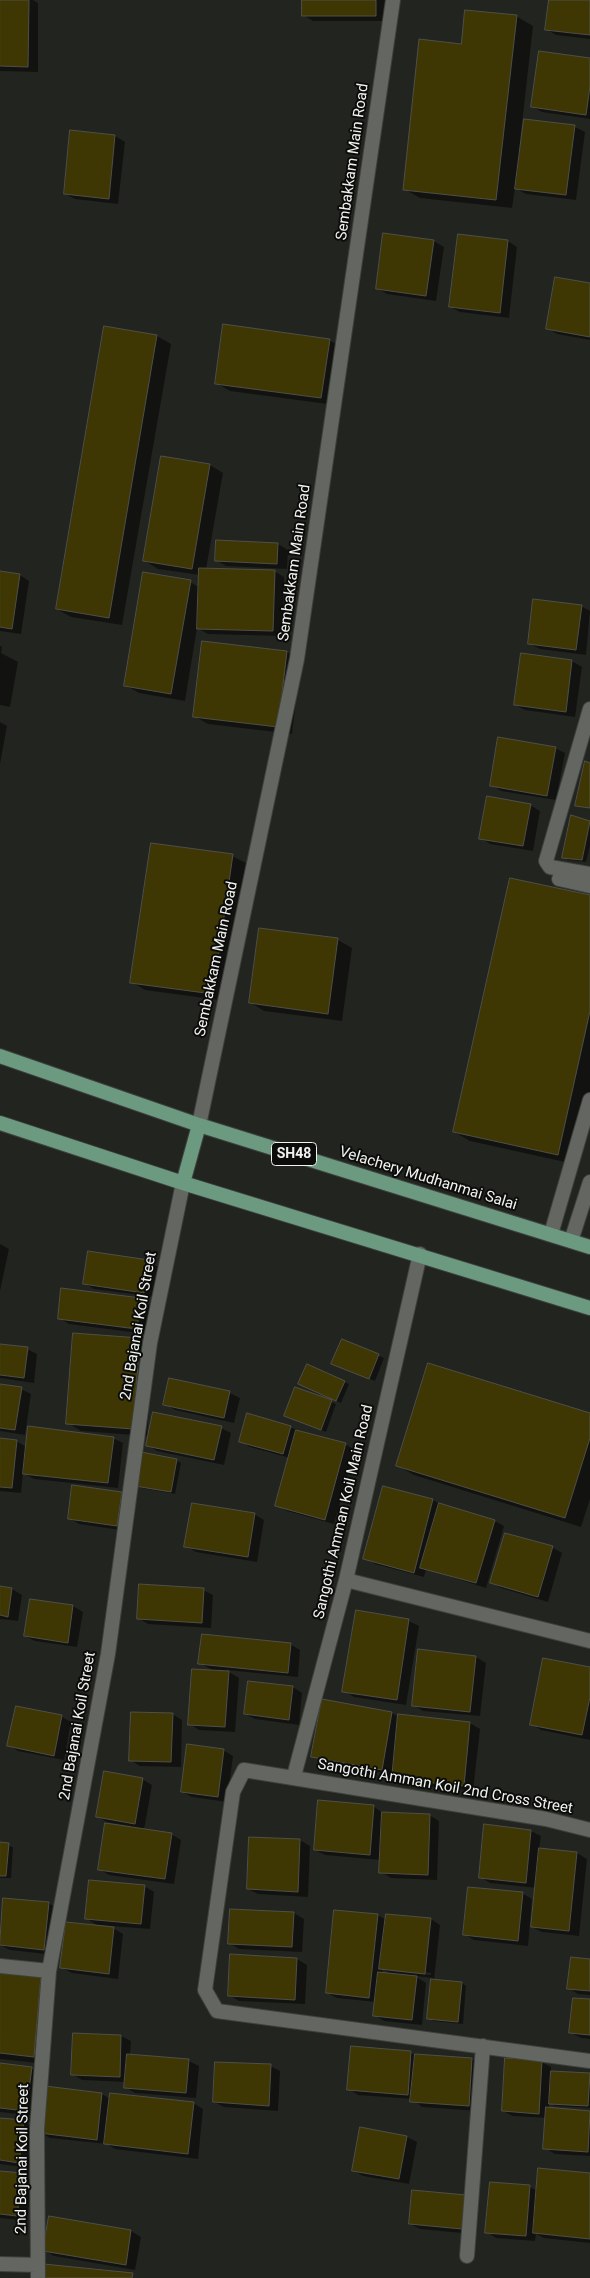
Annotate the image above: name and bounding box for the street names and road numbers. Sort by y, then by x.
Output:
street label: Sembakkam Main Road [333,82,373,242]
street label: Sembakkam Main Road [275,483,315,643]
street label: Sembakkam Main Road [192,880,242,1038]
road number: SH48 [272,1142,316,1166]
street label: Velachery Mudhanmai Salai [337,1143,519,1215]
street label: 2nd Bajanai Koil Street [117,1250,161,1402]
street label: Sangothi Amman Koil Main Road [311,1403,377,1621]
street label: 2nd Bajanai Koil Street [56,1650,100,1802]
street label: Sangothi Amman Koil 2nd Cross Street [316,1756,574,1818]
street label: 2nd Bajanai Koil Street [13,2084,33,2234]

